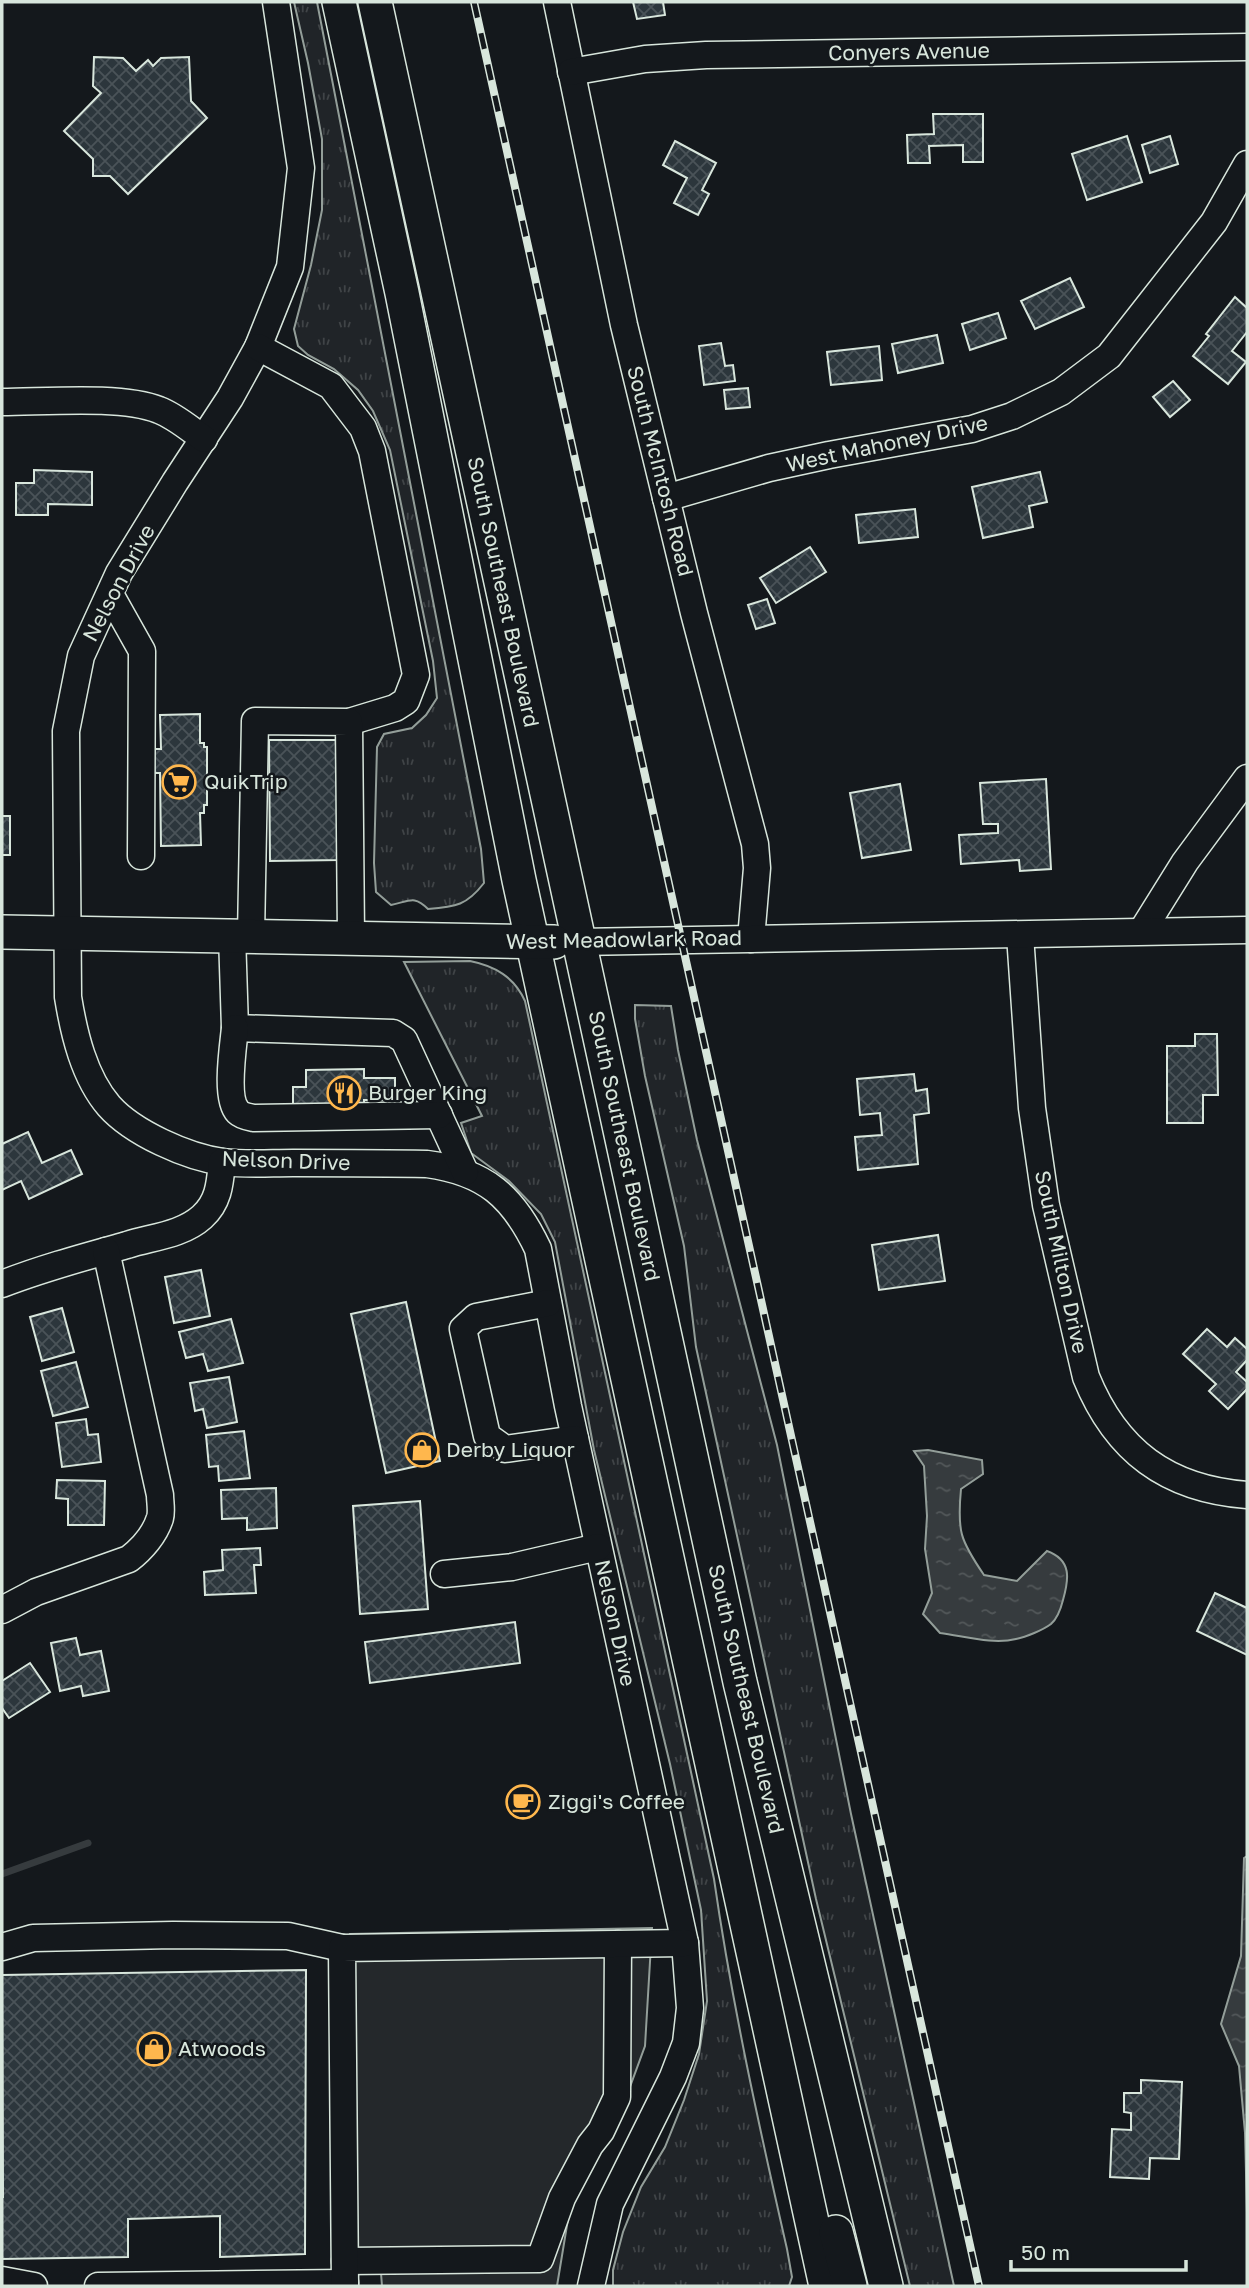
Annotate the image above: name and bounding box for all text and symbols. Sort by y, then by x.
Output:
street label: Conyers Avenue [828,37,990,65]
street label: South McIntosh Road [622,363,700,579]
street label: West Mahoney Drive [784,409,990,477]
street label: South Southeast Boulevard [463,454,545,729]
street label: Nelson Drive [76,520,160,645]
supermarket icon: QuikTrip [160,763,198,801]
place label: QuikTrip [204,768,288,794]
street label: West Meadowlark Road [506,924,742,954]
street label: South Southeast Boulevard [584,1008,666,1283]
restaurant icon: Burger King [325,1074,363,1112]
place label: Burger King [368,1079,487,1105]
street label: Nelson Drive [221,1145,351,1175]
street label: South Milton Drive [1030,1168,1094,1356]
shop icon: Derby Liquor [403,1431,441,1469]
place label: Derby Liquor [446,1436,575,1462]
street label: Nelson Drive [590,1557,642,1688]
street label: South Southeast Boulevard [703,1562,791,1836]
cafe icon: Ziggi's Coffee [504,1783,542,1821]
place label: Ziggi's Coffee [548,1788,685,1814]
shop icon: Atwoods [135,2030,173,2068]
place label: Atwoods [178,2035,266,2061]
scale bar [1011,2228,1186,2272]
text: 50 m [1021,2239,1070,2265]

